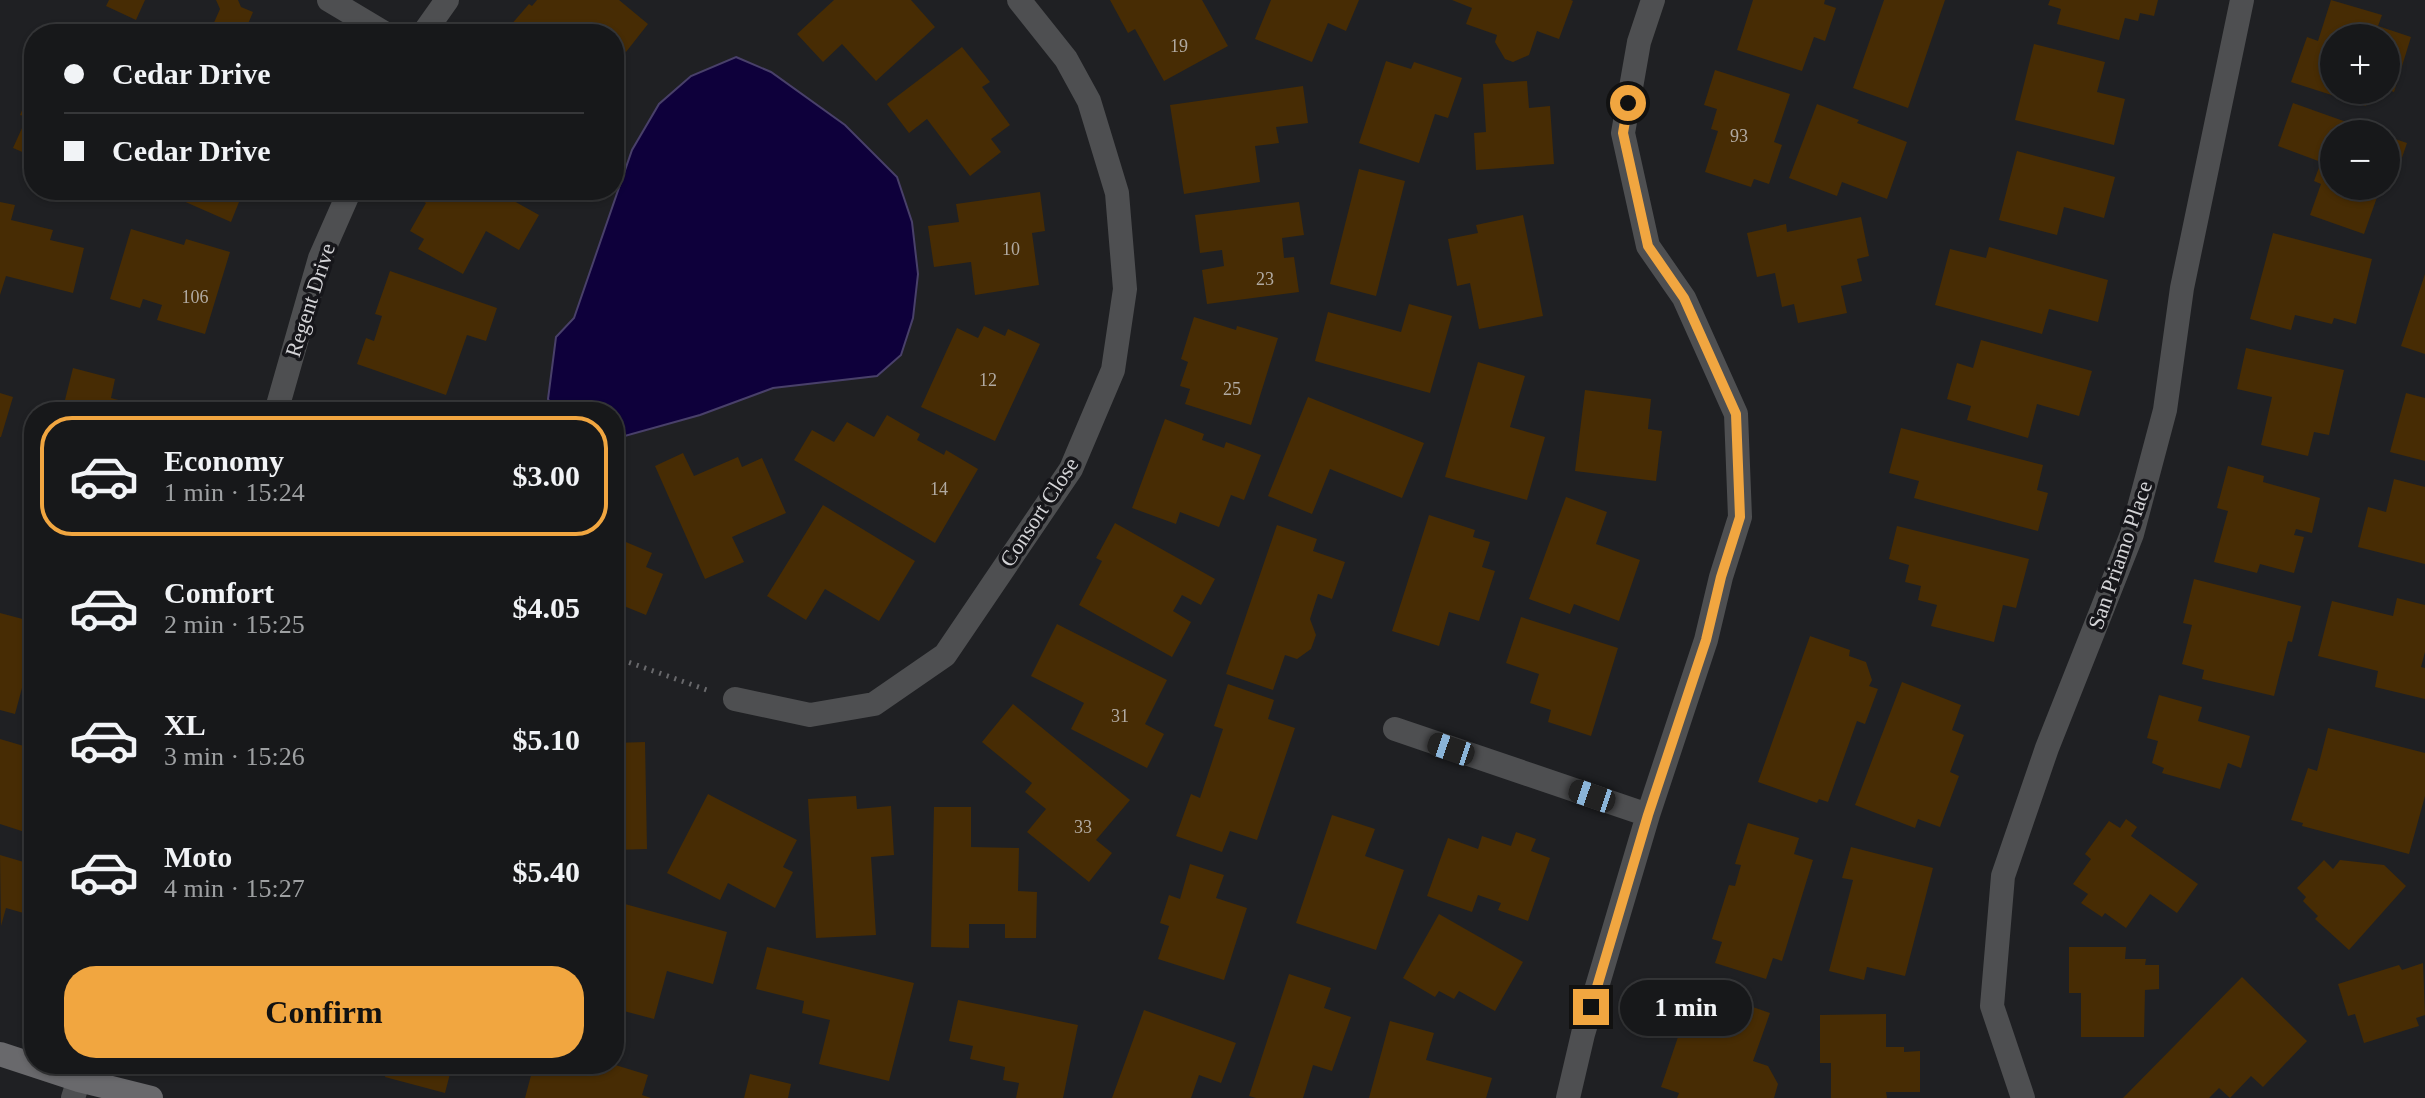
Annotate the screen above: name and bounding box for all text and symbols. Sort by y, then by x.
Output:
map controls [2320,24,2400,200]
button: + [2320,24,2400,104]
house number: 19 [1170,36,1188,56]
text: Cedar Drive [112,57,271,90]
route start [1610,85,1646,121]
button: − [2320,120,2400,200]
house number: 93 [1730,126,1748,146]
text: Cedar Drive [112,134,271,167]
house number: 10 [1002,239,1020,259]
street label: Regent Drive [280,240,340,360]
house number: 23 [1256,269,1274,289]
house number: 106 [182,287,209,307]
house number: 12 [979,370,997,390]
house number: 25 [1223,379,1241,399]
icon: car [68,440,140,512]
text: Economy [164,444,284,477]
street label: Consort Close [994,453,1084,571]
text: $3.00 [513,459,580,492]
text: 1 min · 15:24 [164,478,305,507]
street label: San Priamo Place [2083,478,2157,632]
house number: 14 [930,479,948,499]
icon: car [68,572,140,644]
text: Comfort [164,576,274,609]
text: $4.05 [513,591,580,624]
text: 2 min · 15:25 [164,610,305,639]
icon: car [68,704,140,776]
house number: 31 [1111,706,1129,726]
text: XL [164,708,206,741]
text: $5.10 [513,723,580,756]
car [1424,730,1478,768]
text: 3 min · 15:26 [164,742,305,771]
car [1565,777,1619,815]
house number: 33 [1074,817,1092,837]
icon: car [68,836,140,908]
text: Moto [164,840,232,873]
text: $5.40 [513,855,580,888]
text: 4 min · 15:27 [164,874,305,903]
button: Confirm [64,966,584,1058]
callout: 1 min [1619,979,1751,1035]
route end [1573,989,1609,1025]
text: 1 min [1655,993,1717,1022]

